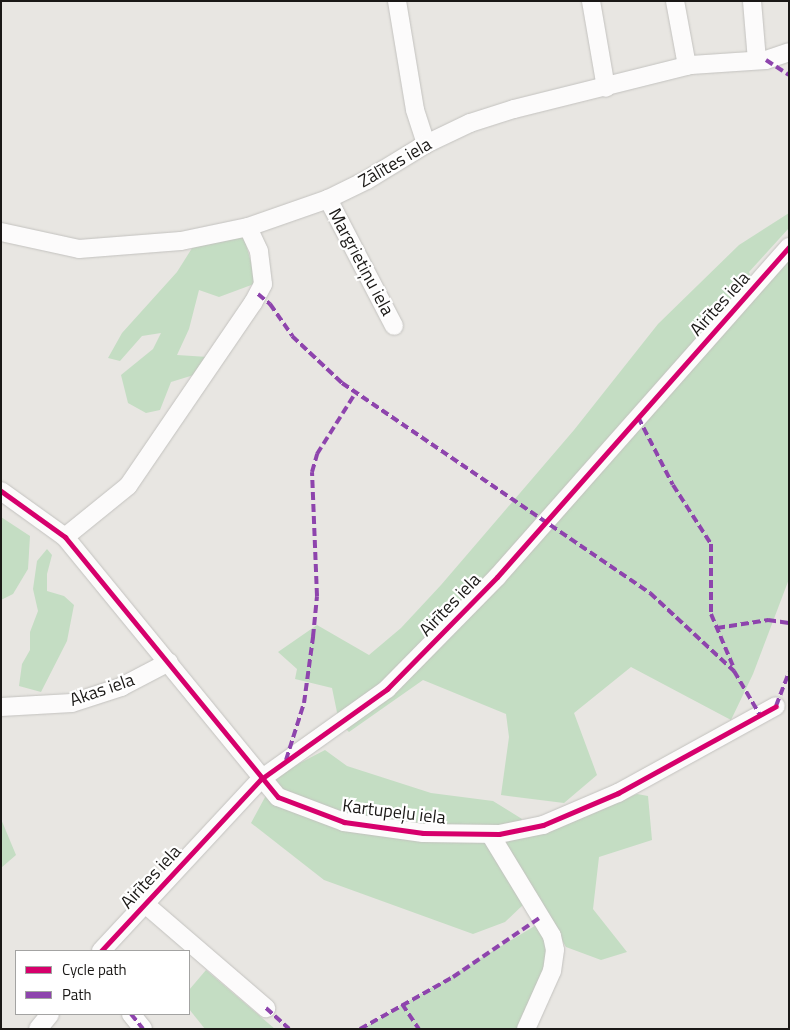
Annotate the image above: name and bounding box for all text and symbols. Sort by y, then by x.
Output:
street label: Zālītes iela [355,133,435,193]
street label: Margrietiņu iela [324,205,398,319]
street label: Airītes iela [686,267,754,341]
street label: Airītes iela [415,569,485,641]
street label: Akas iela [67,669,137,711]
street label: Kartupeļu iela [341,795,447,829]
street label: Airītes iela [116,841,186,913]
legend [15,950,190,1015]
text: Cycle path [62,958,127,981]
text: Path [62,983,92,1006]

